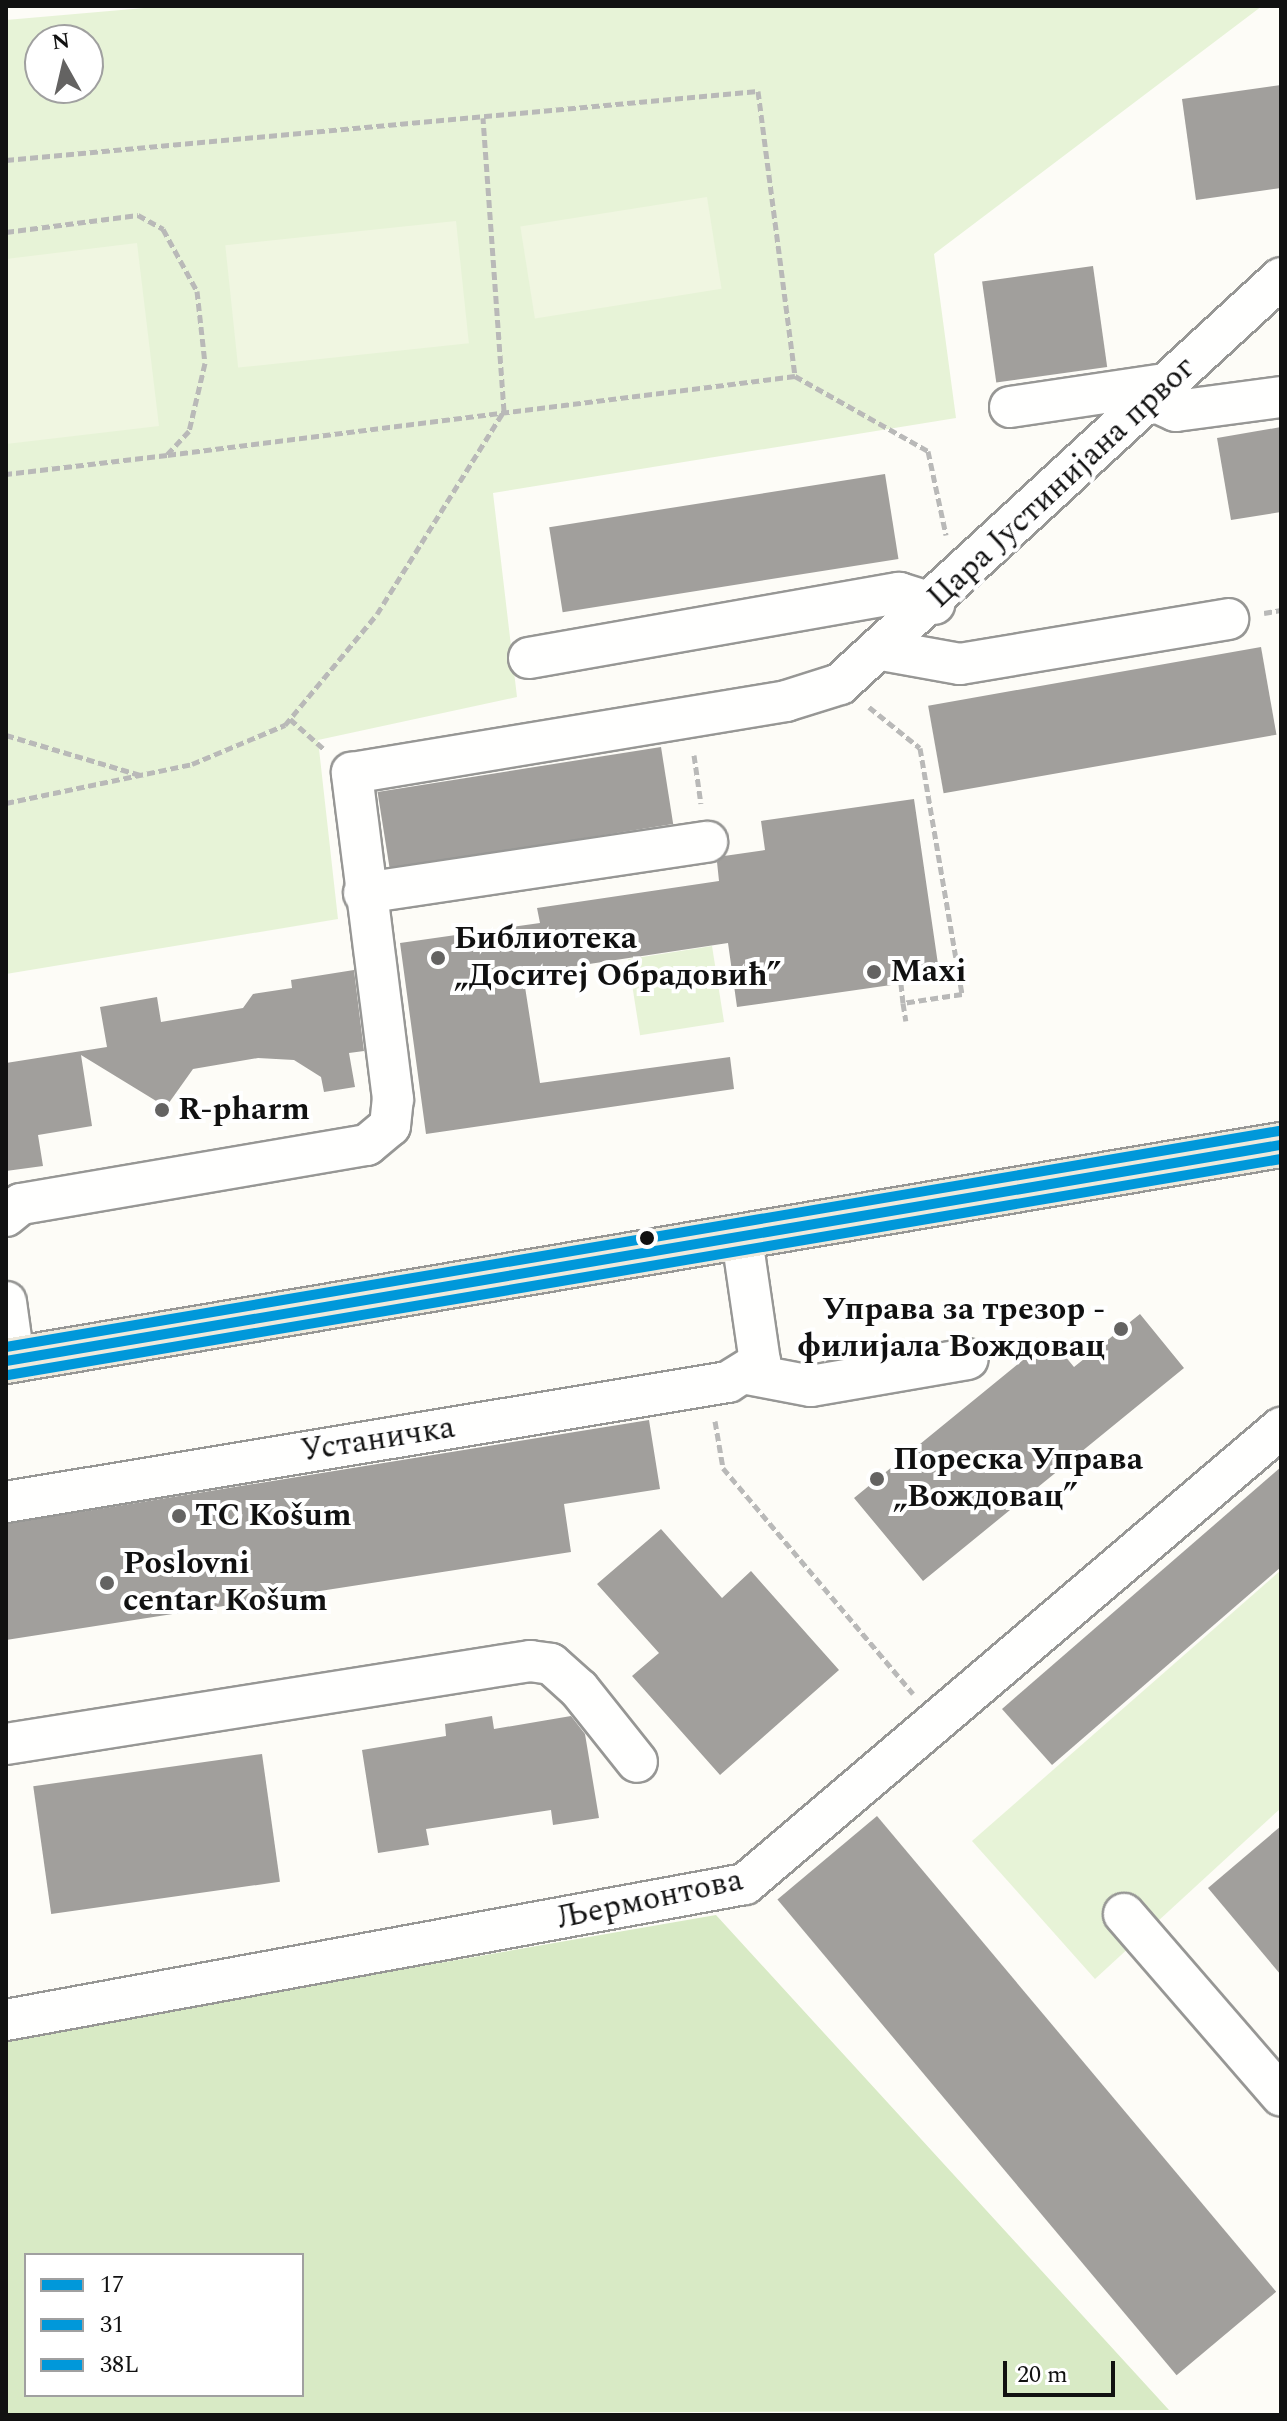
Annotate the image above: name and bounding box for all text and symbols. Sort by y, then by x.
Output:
north arrow [24,24,104,104]
text: N [50,24,72,59]
street label: Цара Јустинијана првог [920,349,1204,617]
place label: Библиотека „Доситеј Обрадовић” [454,921,781,996]
marker: Библиотека „Доситеј Обрадовић” [429,949,447,967]
place label: Maxi [890,953,966,991]
marker: Maxi [865,963,883,981]
place label: R-pharm [178,1091,310,1129]
marker: R-pharm [153,1101,171,1119]
unlabelled marker [639,1230,655,1246]
place label: Управа за трезор - филијала Вождовац [797,1292,1105,1367]
marker: Управа за трезор - филијала Вождовац [1112,1320,1130,1338]
street label: Устаничка [298,1409,458,1471]
place label: Пореска Управа „Вождовац” [893,1442,1143,1517]
marker: Пореска Управа „Вождовац” [868,1470,886,1488]
place label: TC Košum [195,1497,352,1535]
marker: TC Košum [170,1507,188,1525]
place label: Poslovni centar Košum [123,1546,328,1621]
marker: Poslovni centar Košum [98,1574,116,1592]
street label: Љермонтова [553,1862,747,1938]
legend [24,2253,304,2397]
text: 17 [100,2267,124,2303]
text: 31 [100,2307,124,2343]
scale bar [1007,2345,1119,2395]
text: 38L [100,2347,139,2383]
text: 20 m [1017,2357,1068,2393]

